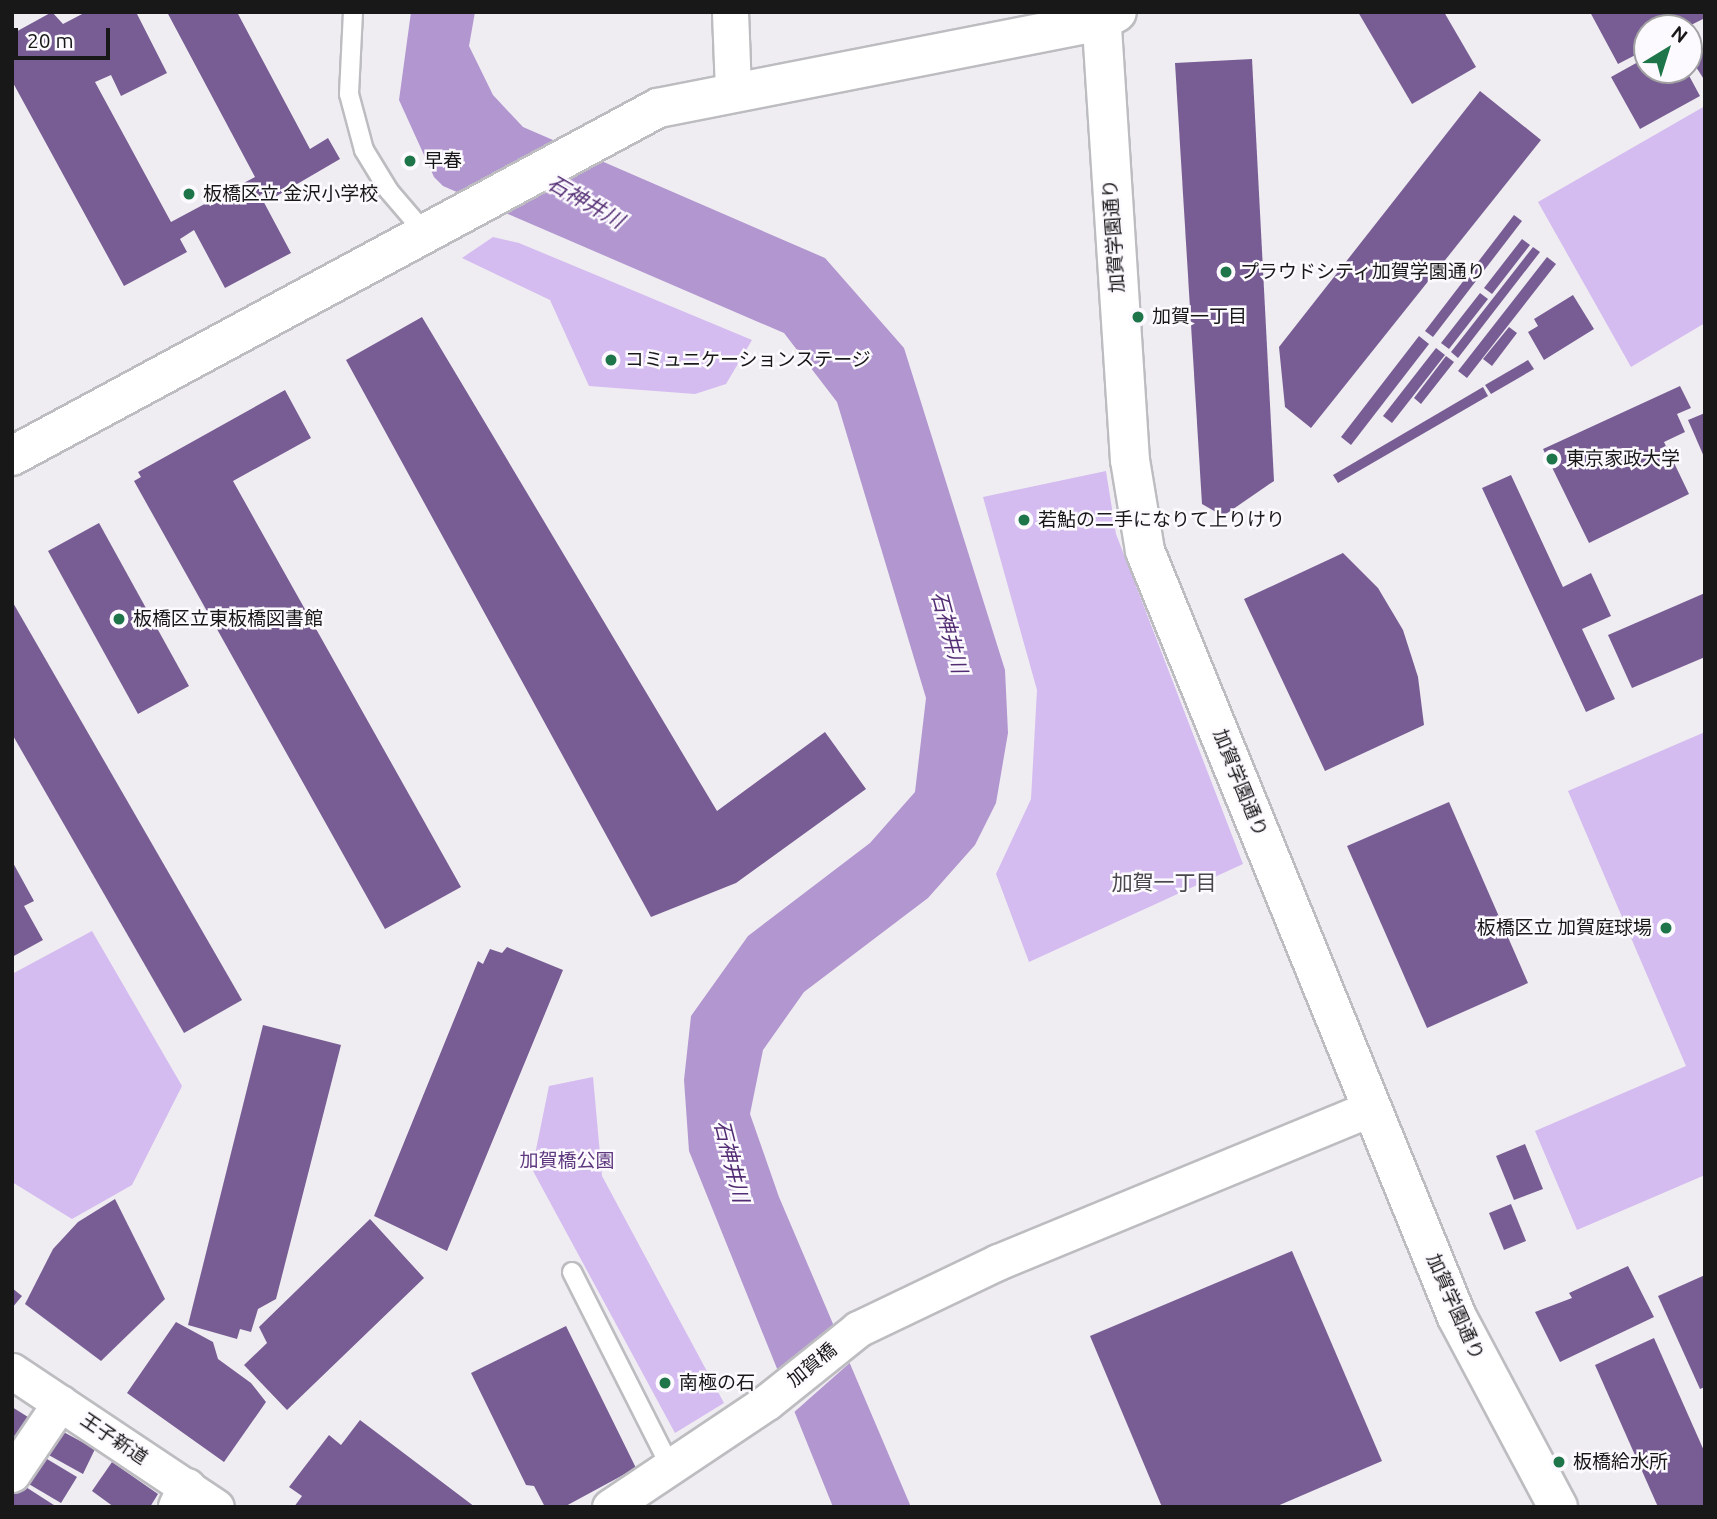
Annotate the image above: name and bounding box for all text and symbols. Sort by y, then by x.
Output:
scale bar [18,14,114,58]
north arrow [1633,14,1703,84]
text: N [1667,21,1692,47]
text: 20 m [27,28,74,52]
place label: 早春 [424,150,462,172]
marker: 早春 [402,153,418,169]
water label: 石神井川 [543,169,629,233]
street label: 加賀学園通り [1099,178,1129,294]
place label: 板橋区立 金沢小学校 [203,183,378,205]
marker: 板橋区立 金沢小学校 [181,186,197,202]
place label: プラウドシティ加賀学園通り [1240,261,1487,283]
marker: プラウドシティ加賀学園通り [1218,264,1234,280]
place label: 加賀一丁目 [1152,306,1247,328]
marker: 加賀一丁目 [1130,309,1146,325]
place label: コミュニケーションステージ [625,349,872,371]
marker: コミュニケーションステージ [603,352,619,368]
place label: 東京家政大学 [1566,448,1680,470]
marker: 東京家政大学 [1544,451,1560,467]
place label: 若鮎の二手になりて上りけり [1038,509,1285,531]
marker: 若鮎の二手になりて上りけり [1016,512,1032,528]
water label: 石神井川 [927,588,973,676]
place label: 板橋区立東板橋図書館 [133,608,323,630]
marker: 板橋区立東板橋図書館 [111,611,127,627]
street label: 加賀学園通り [1208,726,1272,840]
district label: 加賀一丁目 [1112,869,1216,895]
place label: 板橋区立 加賀庭球場 [1477,917,1652,939]
marker: 板橋区立 加賀庭球場 [1658,920,1674,936]
water label: 石神井川 [710,1117,754,1205]
park label: 加賀橋公園 [520,1150,614,1172]
street label: 加賀学園通り [1421,1250,1489,1364]
street label: 加賀橋 [783,1338,841,1392]
place label: 南極の石 [679,1372,755,1394]
marker: 南極の石 [657,1375,673,1391]
street label: 王子新道 [76,1408,152,1470]
place label: 板橋給水所 [1573,1451,1668,1473]
marker: 板橋給水所 [1551,1454,1567,1470]

